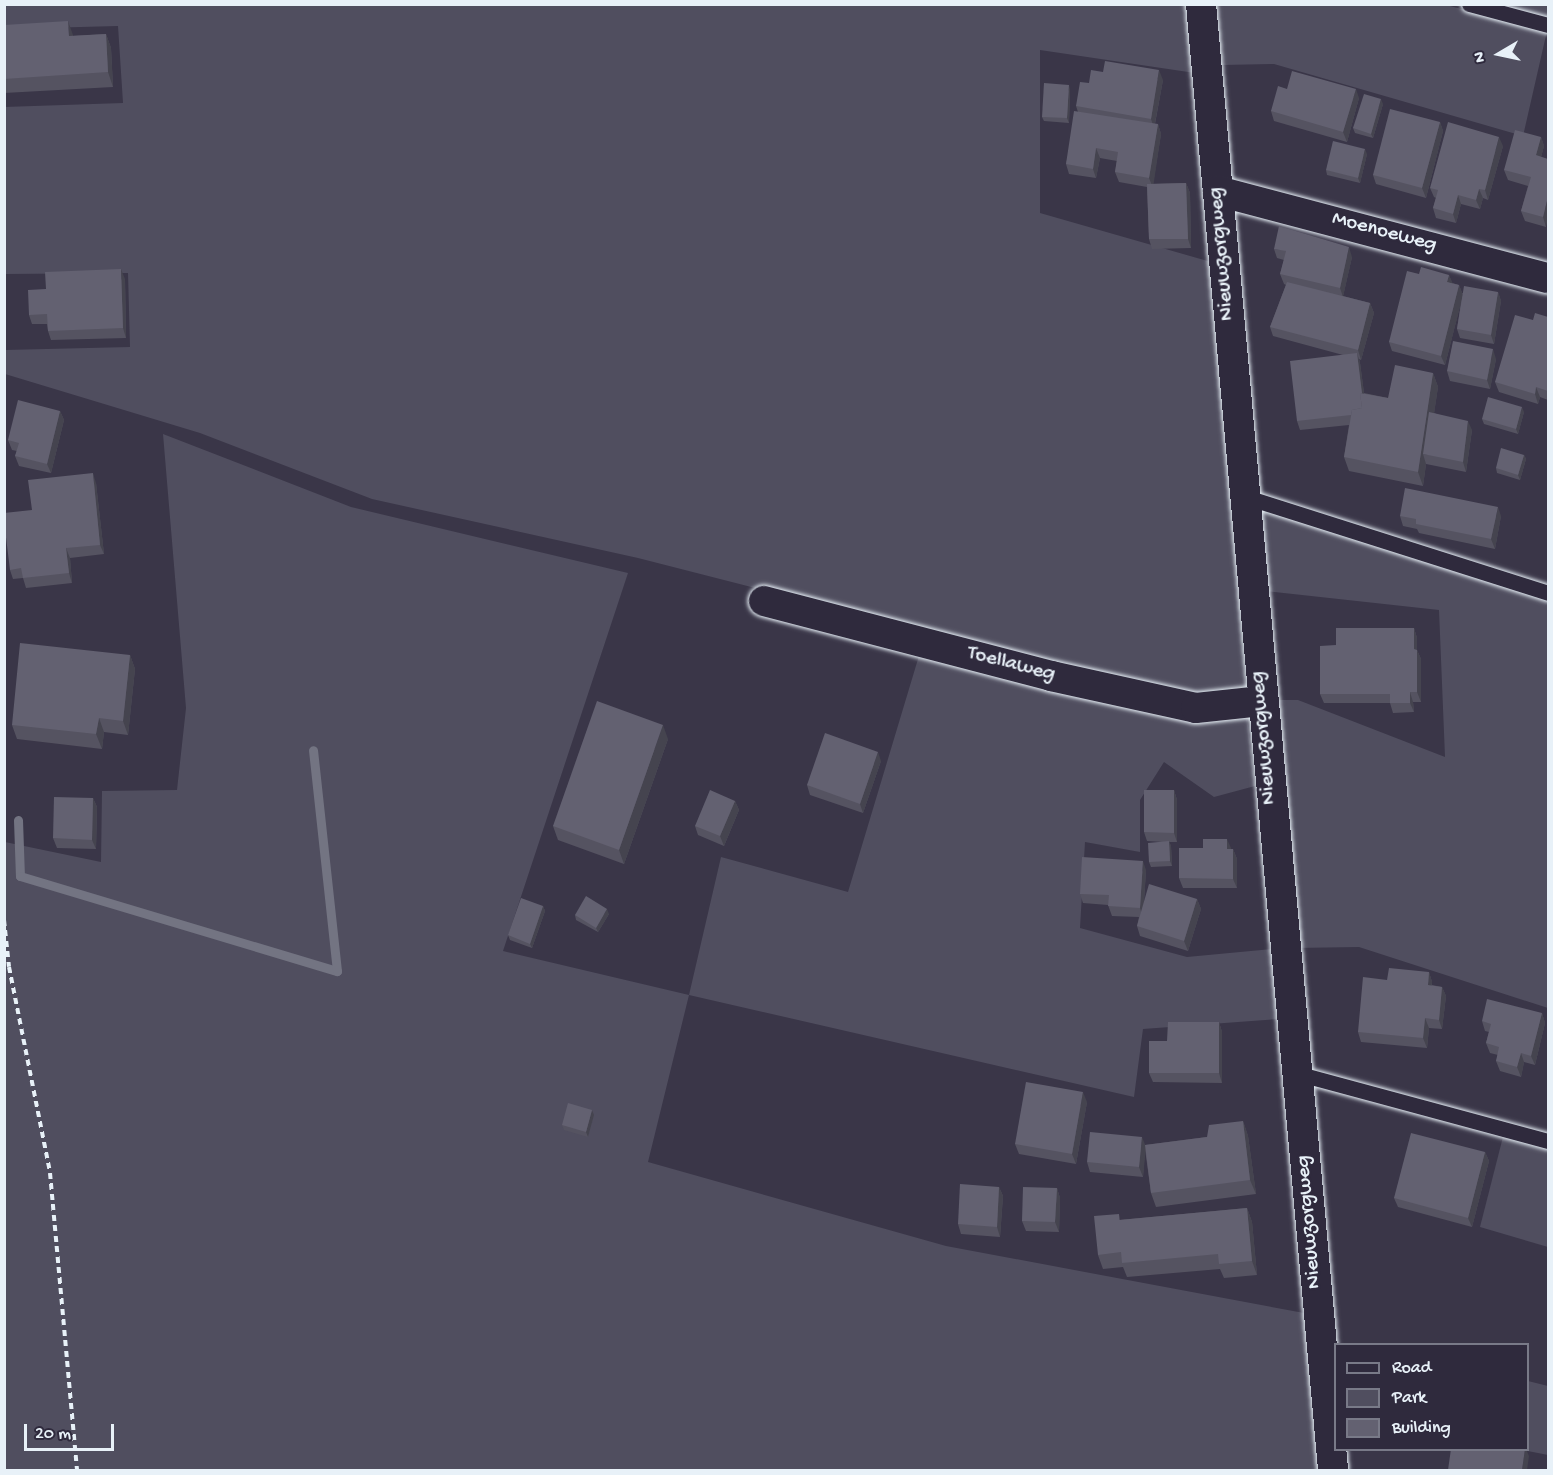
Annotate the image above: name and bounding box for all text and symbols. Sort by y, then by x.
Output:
north arrow [1469,24,1529,84]
text: N [1471,50,1491,64]
street label: Nieuwzorgweg [1205,186,1241,322]
street label: Moenoeweg [1329,207,1439,259]
street label: Toellaweg [964,641,1058,689]
street label: Nieuwzorgweg [1247,670,1283,806]
street label: Nieuwzorgweg [1292,1154,1328,1290]
legend [1334,1343,1529,1451]
text: Road [1392,1358,1431,1379]
text: Park [1392,1388,1426,1409]
scale bar [27,1412,117,1450]
text: Building [1392,1418,1451,1439]
text: 20 m [35,1424,71,1445]

